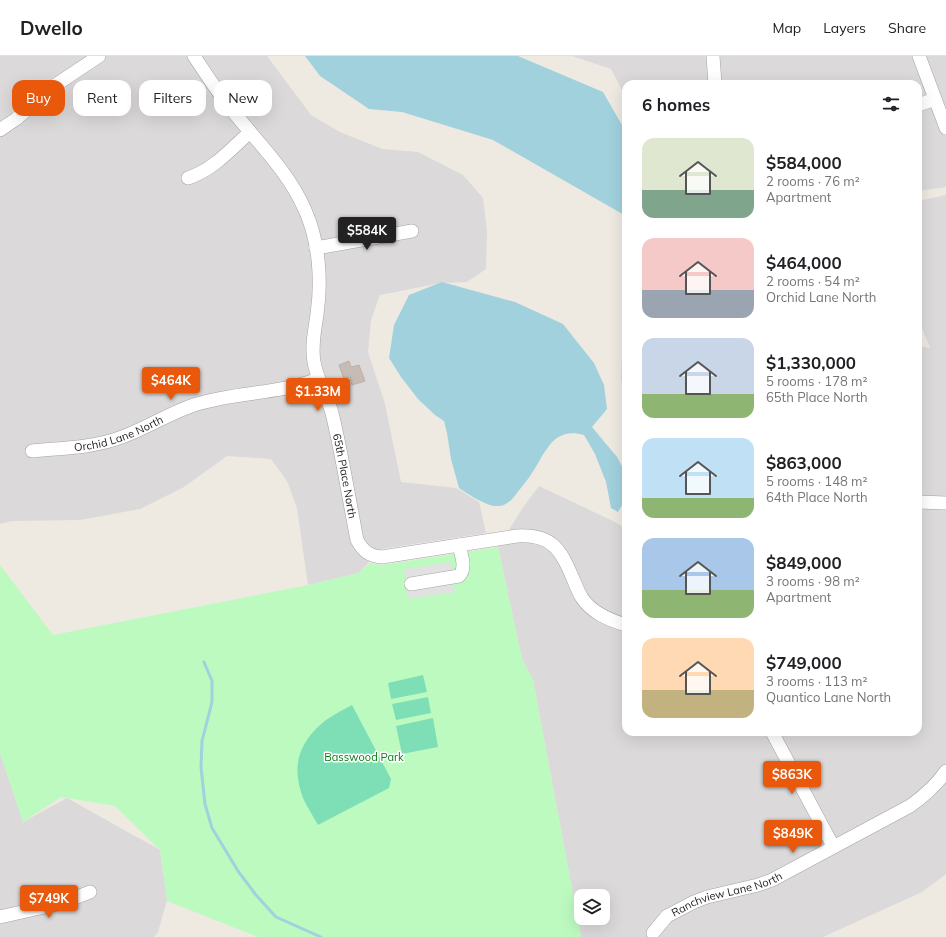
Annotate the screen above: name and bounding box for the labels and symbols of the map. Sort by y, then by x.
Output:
pin: $584K [339,217,395,251]
pin: $464K [143,367,199,401]
pin: $1.33M [285,378,351,412]
street label: Orchid Lane North [73,412,165,454]
street label: 65th Place North [330,432,360,520]
park label: Basswood Park [324,750,404,764]
pin: $863K [764,761,820,795]
pin: $849K [765,820,821,854]
street label: Ranchview Lane North [669,869,785,920]
pin: $749K [21,885,77,919]

